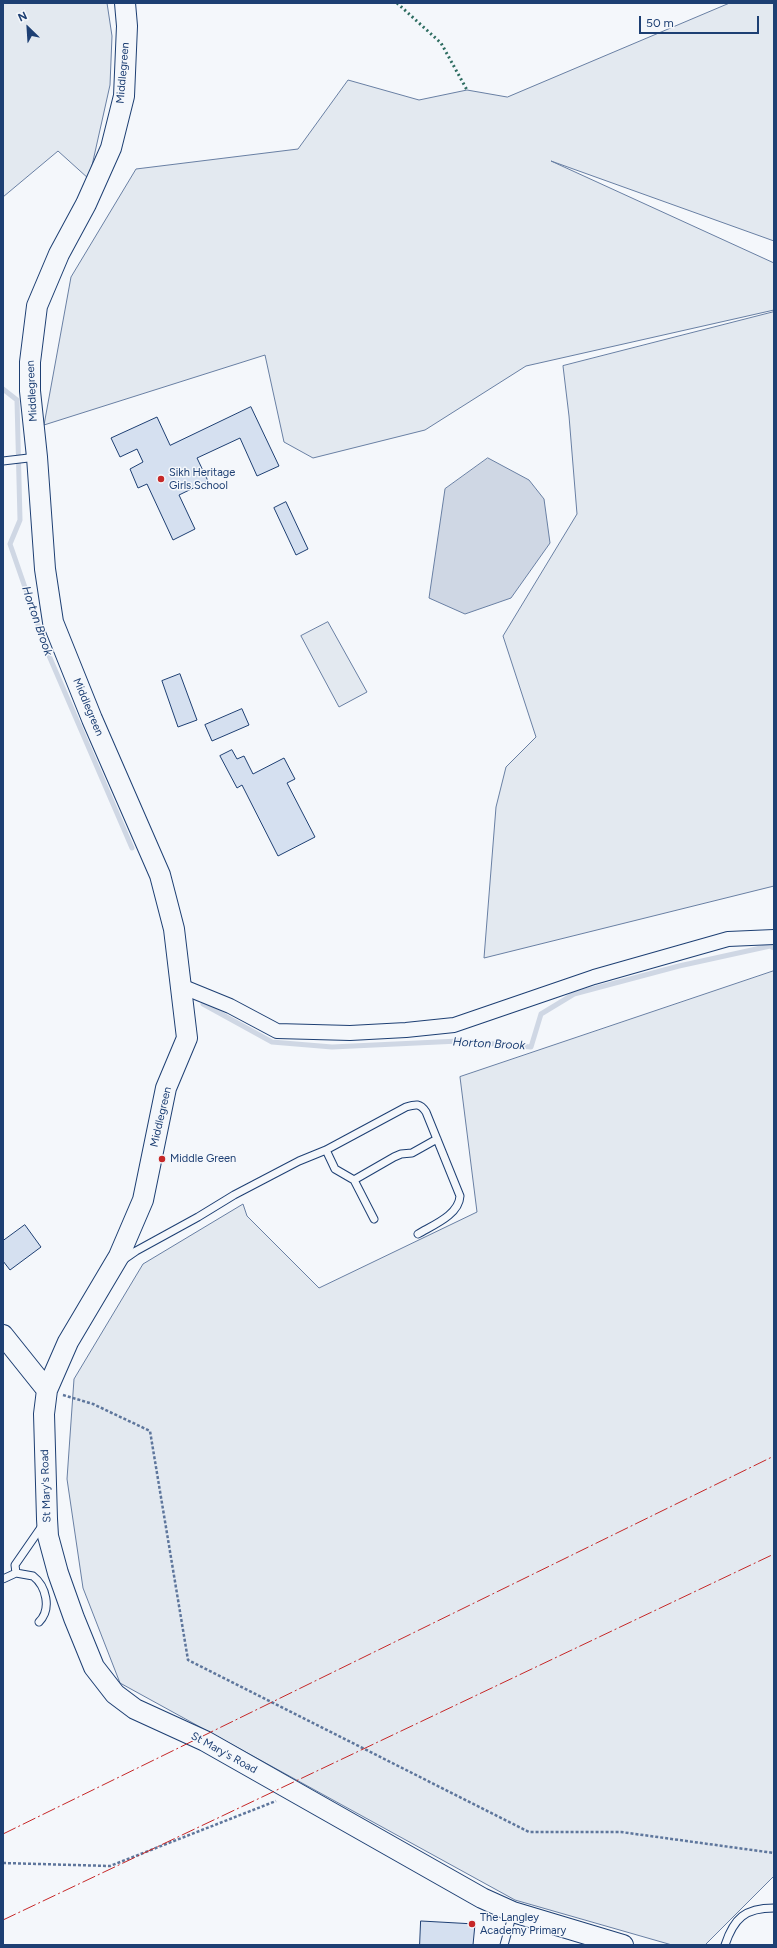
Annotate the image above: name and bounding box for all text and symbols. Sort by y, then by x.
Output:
north arrow [8,8,48,48]
scale bar [641,8,761,34]
text: N [16,9,29,24]
text: 50 m [646,16,674,30]
street label: Middlegreen [114,42,132,104]
street label: Middlegreen [24,360,40,422]
place label: Sikh Heritage Girls School [169,466,235,492]
marker: Sikh Heritage Girls School [156,474,166,484]
water label: Horton Brook [18,584,56,658]
street label: Middlegreen [70,676,106,738]
water label: Horton Brook [452,1035,526,1053]
street label: Middlegreen [148,1086,174,1148]
place label: Middle Green [170,1152,236,1166]
marker: Middle Green [157,1154,167,1164]
street label: St Mary's Road [38,1449,54,1523]
street label: St Mary's Road [189,1729,259,1777]
place label: The Langley Academy Primary [480,1911,566,1937]
marker: The Langley Academy Primary [467,1919,477,1929]

